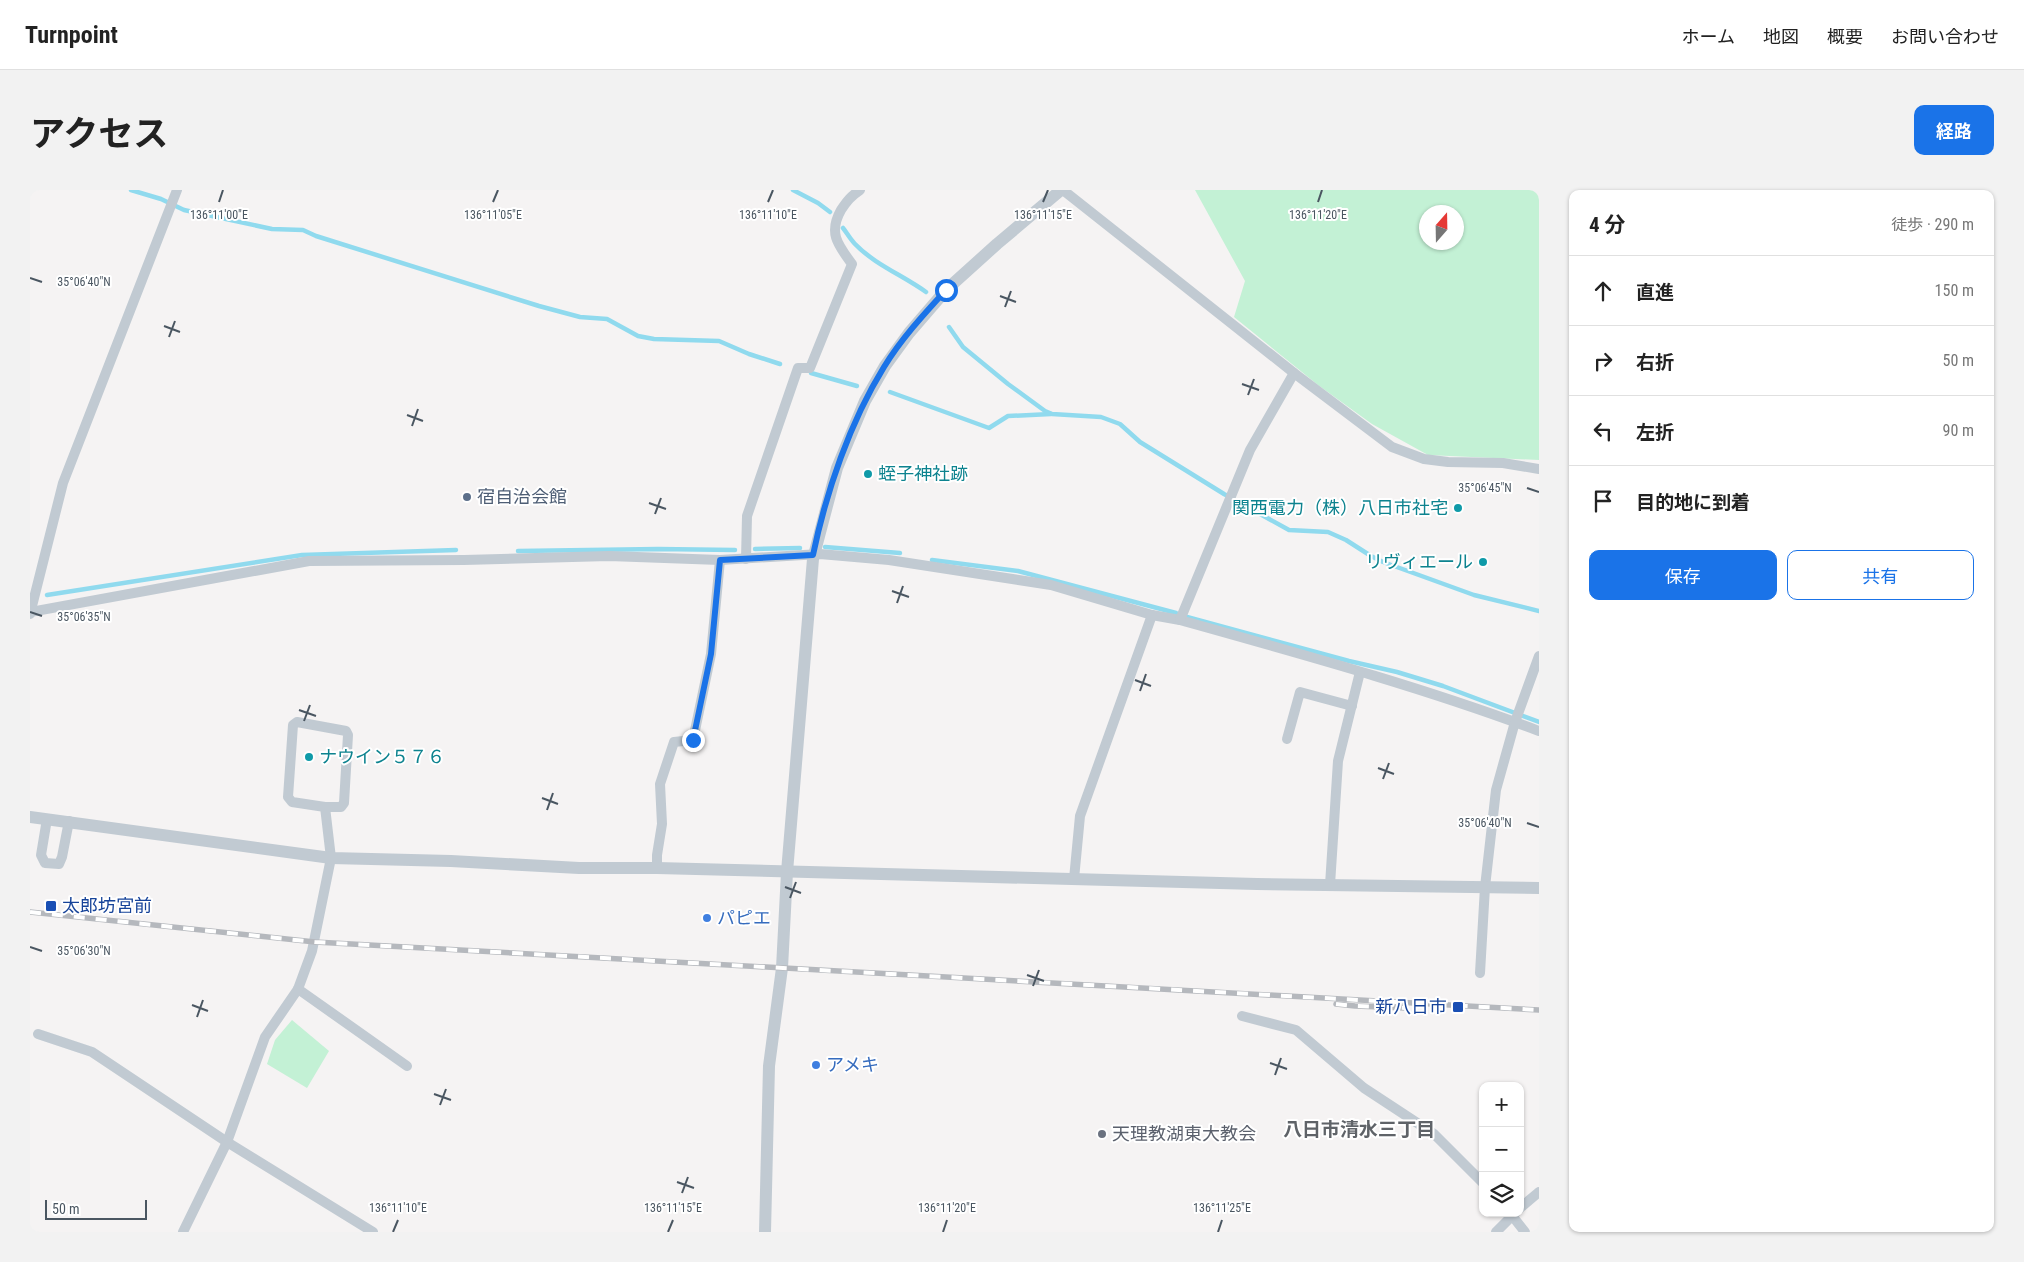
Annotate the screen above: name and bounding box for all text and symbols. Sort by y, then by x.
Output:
text: Turnpoint [25,21,118,49]
text: ホーム [1682,26,1735,47]
text: 地図 [1763,26,1799,47]
text: 概要 [1827,26,1863,47]
text: お問い合わせ [1891,26,1999,47]
button: 経路 [1914,105,1994,155]
text: アクセス [30,114,168,155]
north arrow [1419,205,1464,250]
text: 136°11'00"E [190,208,248,222]
text: 136°11'05"E [464,208,522,222]
text: 136°11'10"E [739,208,797,222]
text: 136°11'15"E [1014,208,1072,222]
text: 136°11'20"E [1289,208,1347,222]
text: 4 分 [1589,213,1625,237]
text: 徒歩 · 290 m [1891,215,1974,234]
text: 35°06'40"N [57,275,111,289]
icon: ahead [1589,277,1617,305]
route start [935,279,958,302]
text: 直進 [1636,281,1674,304]
text: 150 m [1935,281,1974,300]
icon: right [1589,347,1617,375]
text: 右折 [1636,351,1674,374]
text: 50 m [1942,351,1974,370]
icon: left [1589,417,1617,445]
text: 左折 [1636,421,1674,444]
text: 90 m [1942,421,1974,440]
place label: 蛭子神社跡 [878,463,968,484]
marker: 蛭子神社跡 [862,468,874,480]
text: 35°06'45"N [1458,481,1512,495]
place label: 宿自治会館 [477,486,567,507]
icon: arrive [1589,487,1617,515]
marker: 宿自治会館 [461,491,473,503]
text: 目的地に到着 [1636,491,1750,514]
place label: 関西電力（株）八日市社宅 [1232,497,1448,518]
marker: 関西電力（株）八日市社宅 [1452,502,1464,514]
button: 保存 [1589,550,1777,600]
button: 共有 [1787,550,1974,600]
place label: リヴィエール [1365,551,1473,572]
marker: リヴィエール [1477,556,1489,568]
text: 35°06'35"N [57,610,111,624]
route end [682,729,705,752]
place label: ナウイン５７６ [319,746,445,767]
marker: ナウイン５７６ [303,751,315,763]
text: 35°06'40"N [1458,816,1512,830]
place label: 太郎坊宮前 [62,895,152,916]
marker: 太郎坊宮前 [44,899,58,913]
place label: パピエ [717,907,771,928]
marker: パピエ [701,912,713,924]
text: 35°06'30"N [57,944,111,958]
place label: 新八日市 [1375,996,1447,1017]
marker: 新八日市 [1451,1000,1465,1014]
place label: アメキ [826,1054,879,1075]
marker: アメキ [810,1059,822,1071]
map controls [1479,1082,1524,1217]
button: + [1479,1082,1524,1127]
district label: 八日市清水三丁目 [1283,1118,1435,1141]
place label: 天理教湖東大教会 [1112,1123,1256,1144]
button: − [1479,1127,1524,1172]
marker: 天理教湖東大教会 [1096,1128,1108,1140]
button: layers [1479,1172,1524,1217]
scale bar [45,1197,148,1220]
text: 50 m [52,1201,80,1217]
text: 136°11'10"E [369,1201,427,1215]
text: 136°11'15"E [644,1201,702,1215]
text: 136°11'20"E [918,1201,976,1215]
text: 136°11'25"E [1193,1201,1251,1215]

